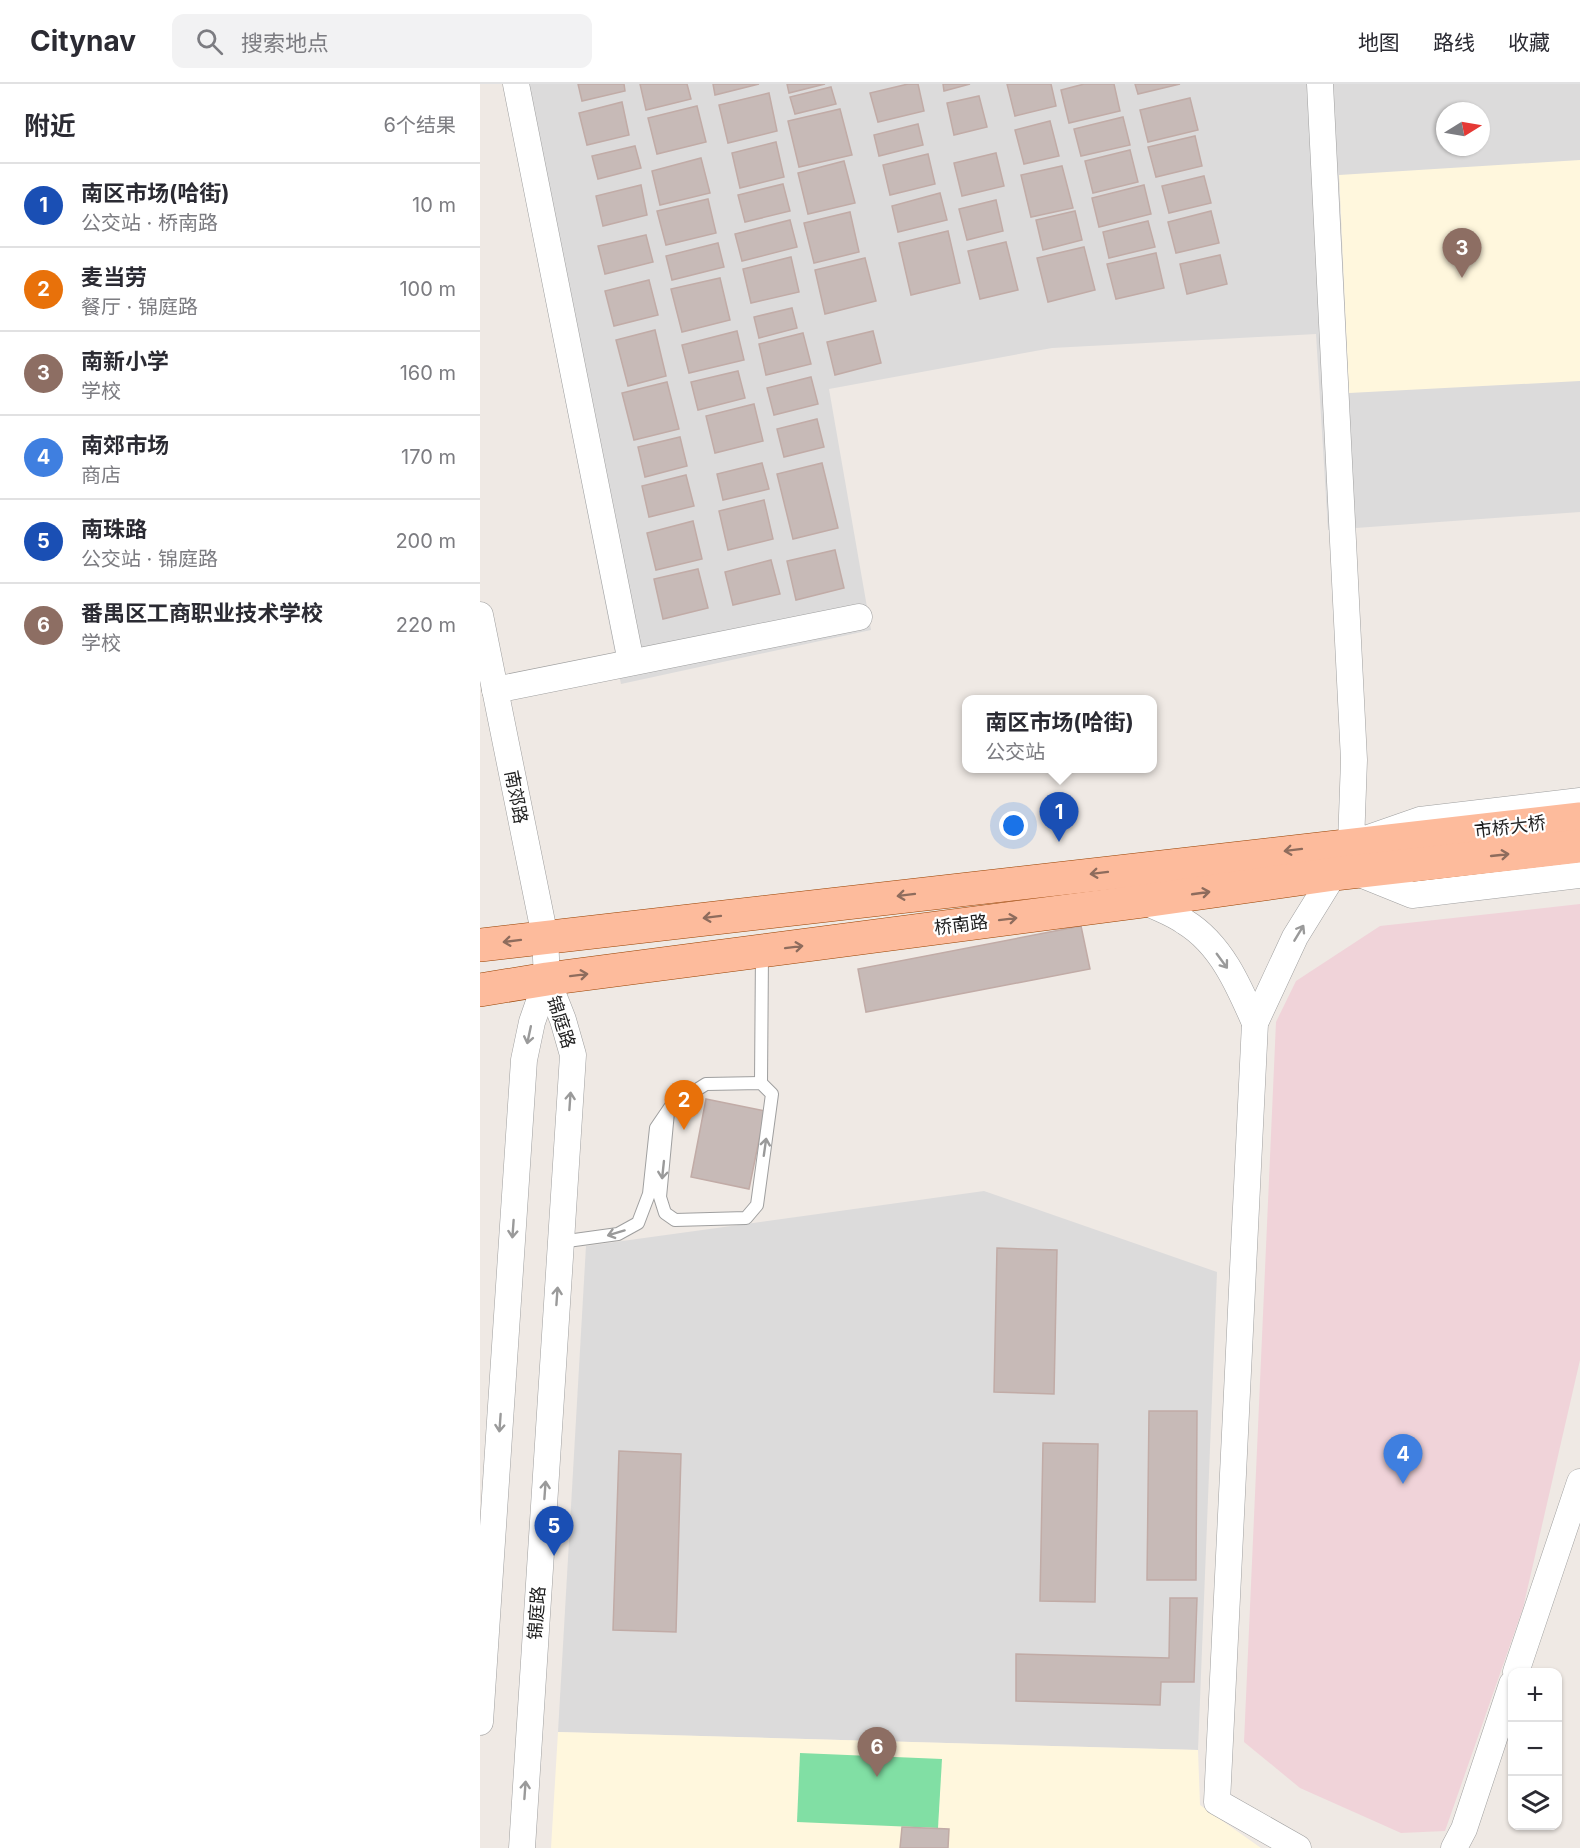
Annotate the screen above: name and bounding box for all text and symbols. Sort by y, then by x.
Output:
search box [172,14,592,68]
text: Citynav [30,24,136,58]
icon: search [193,25,226,58]
text: 搜索地点 [241,30,329,56]
text: 地图 [1358,30,1400,55]
text: 路线 [1433,30,1475,55]
text: 收藏 [1508,30,1550,55]
north arrow [1436,102,1490,156]
text: 附近 [24,110,76,141]
text: 6个结果 [384,113,456,137]
text: 南区市场(哈街) [81,180,230,206]
text: 1 [39,193,48,217]
text: 10 m [412,193,456,217]
text: 公交站 · 桥南路 [81,211,218,235]
pin: 3 [1442,228,1482,278]
text: 麦当劳 [81,264,147,290]
text: 2 [37,277,50,301]
text: 100 m [399,277,456,301]
text: 餐厅 · 锦庭路 [81,295,198,319]
text: 南新小学 [81,348,169,374]
text: 3 [37,361,50,385]
text: 160 m [400,361,456,385]
text: 学校 [81,379,121,403]
text: 南郊市场 [81,432,169,458]
text: 4 [37,445,50,469]
text: 170 m [401,445,456,469]
text: 商店 [81,463,121,487]
text: 南珠路 [81,516,147,542]
text: 5 [37,529,50,553]
text: 200 m [395,529,456,553]
text: 公交站 · 锦庭路 [81,547,218,571]
text: 番禺区工商职业技术学校 [81,600,323,626]
text: 6 [37,613,50,637]
text: 220 m [396,613,456,637]
text: 学校 [81,631,121,655]
popup [962,695,1157,773]
text: 南区市场(哈街) [985,709,1134,735]
text: 公交站 [985,740,1045,764]
street label: 南郊路 [501,768,532,825]
pin: 1 [1040,792,1078,842]
your location [999,811,1028,840]
street label: 市桥大桥 [1473,812,1547,841]
one-way arrow [1284,845,1303,856]
one-way arrow [1490,849,1509,860]
one-way arrow [1090,867,1110,878]
one-way arrow [1191,888,1210,899]
one-way arrow [896,890,916,901]
street label: 桥南路 [933,911,989,938]
one-way arrow [702,912,722,923]
one-way arrow [997,913,1017,924]
one-way arrow [1293,925,1305,942]
one-way arrow [503,935,523,946]
one-way arrow [783,941,803,952]
one-way arrow [1216,952,1228,968]
one-way arrow [569,969,589,980]
street label: 锦庭路 [543,993,580,1051]
one-way arrow [523,1025,535,1044]
pin: 2 [664,1080,704,1130]
one-way arrow [564,1092,575,1112]
one-way arrow [759,1137,770,1157]
one-way arrow [657,1160,668,1180]
one-way arrow [507,1218,518,1238]
one-way arrow [607,1228,626,1239]
one-way arrow [552,1286,563,1306]
one-way arrow [494,1413,505,1433]
pin: 4 [1384,1434,1422,1484]
one-way arrow [539,1481,550,1501]
pin: 5 [534,1506,574,1556]
street label: 锦庭路 [524,1585,549,1641]
map controls [1508,1668,1562,1830]
button: + [1508,1668,1562,1722]
button: − [1508,1722,1562,1776]
pin: 6 [858,1728,896,1777]
button: layers [1508,1776,1562,1830]
one-way arrow [520,1780,531,1800]

